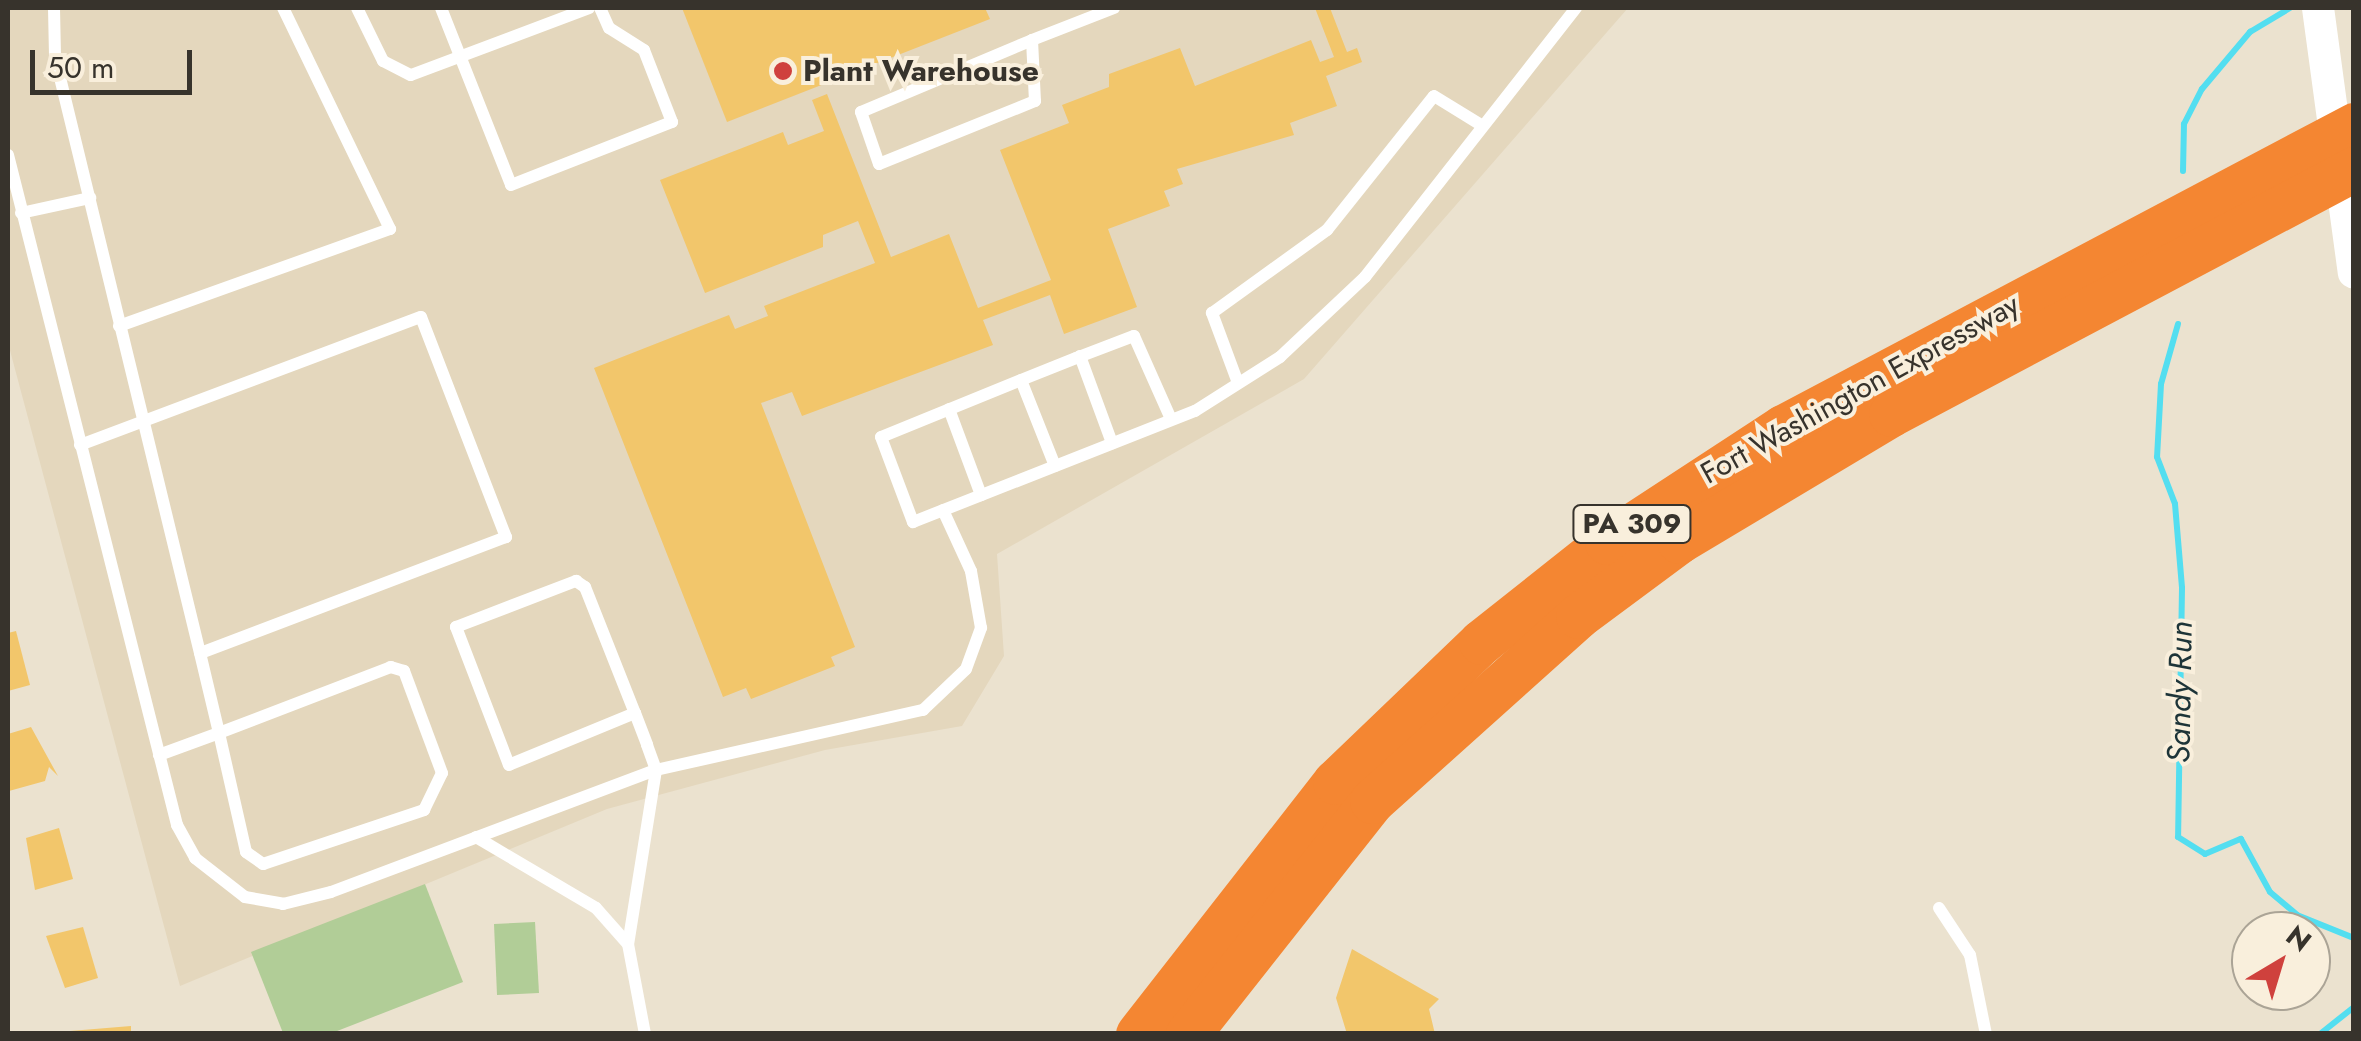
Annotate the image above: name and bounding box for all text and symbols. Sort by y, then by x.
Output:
scale bar [35,30,198,92]
text: 50 m [47,46,114,89]
place label: Plant Warehouse [803,53,1039,89]
marker: Plant Warehouse [772,60,794,82]
street label: Fort Washington Expressway [1695,286,2025,492]
road number: PA 309 [1572,501,1692,547]
water label: Sandy Run [2160,621,2200,763]
north arrow [2231,911,2331,1011]
text: N [2277,916,2320,962]

